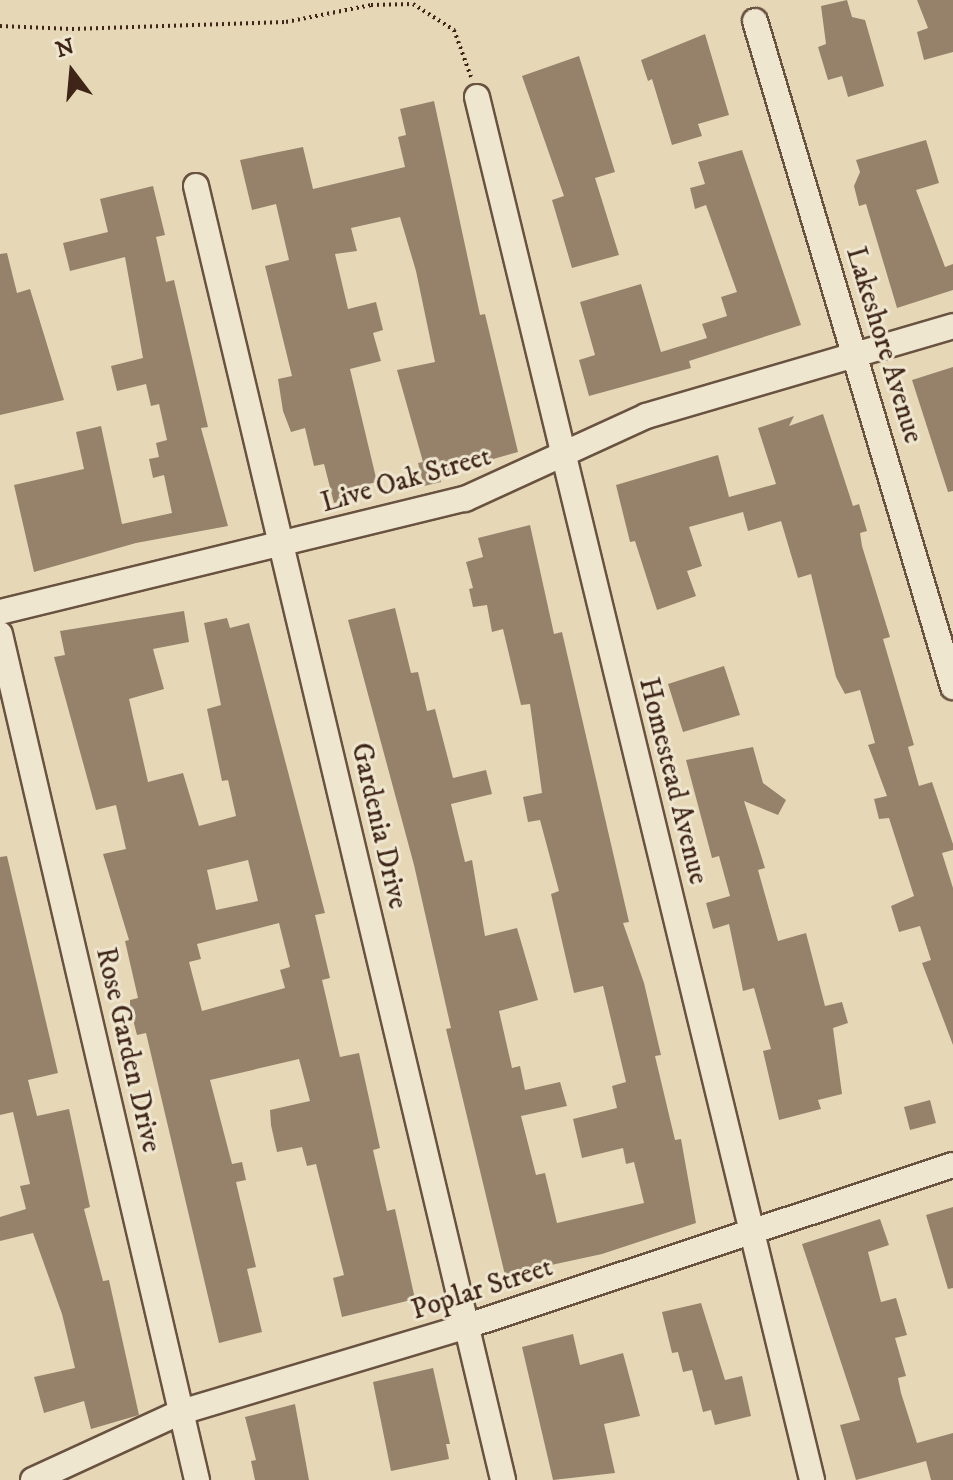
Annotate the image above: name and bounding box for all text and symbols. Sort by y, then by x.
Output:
north arrow [32,32,112,112]
text: N [53,33,78,64]
street label: Lakeshore Avenue [838,243,930,447]
street label: Live Oak Street [317,440,495,520]
street label: Homestead Avenue [631,674,715,888]
street label: Gardenia Drive [344,740,414,912]
street label: Rose Garden Drive [88,944,168,1156]
street label: Poplar Street [407,1250,557,1328]

